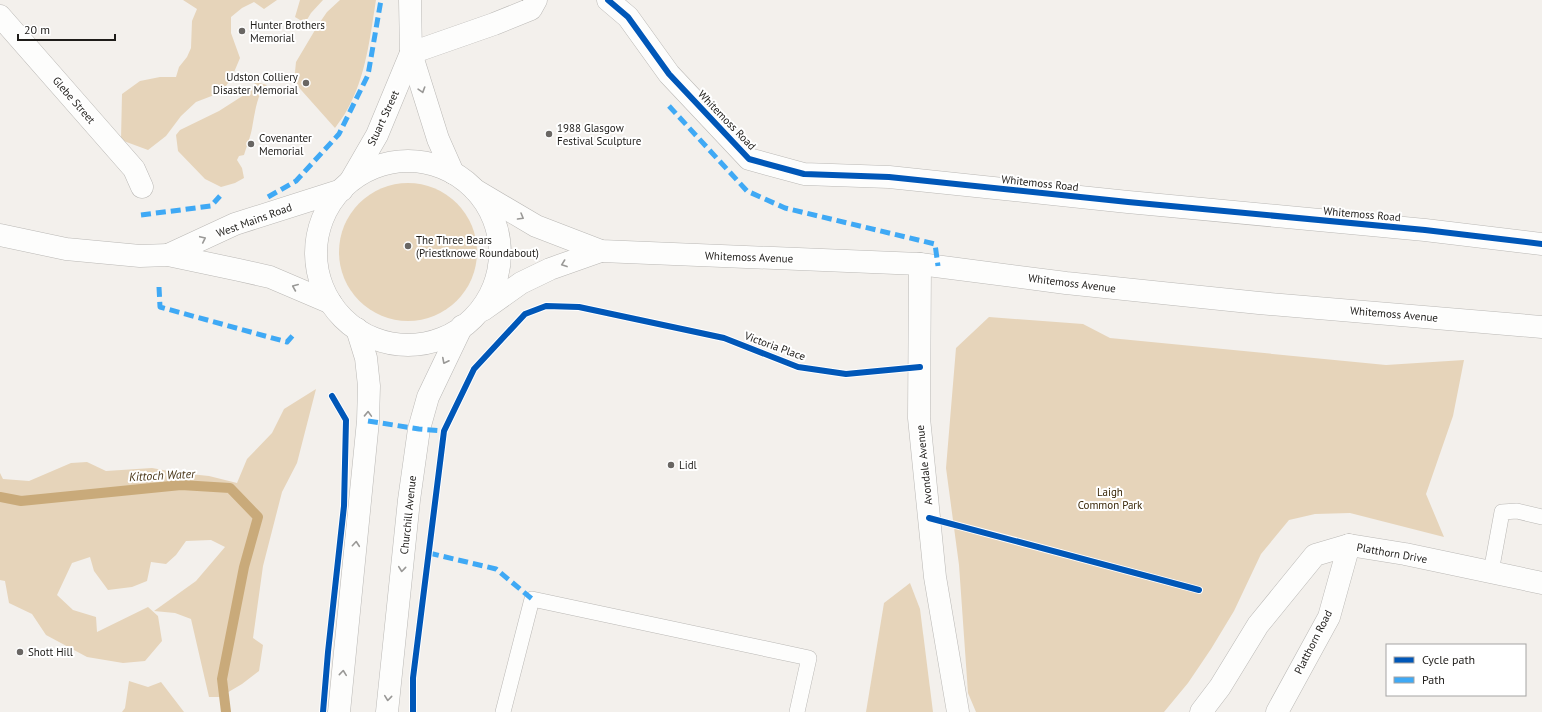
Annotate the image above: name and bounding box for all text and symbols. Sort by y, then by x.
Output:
scale bar [18,16,115,42]
place label: Hunter Brothers Memorial [250,18,325,45]
text: 20 m [24,22,50,37]
marker: Hunter Brothers Memorial [237,26,247,36]
place label: Udston Colliery Disaster Memorial [213,70,299,97]
street label: Glebe Street [50,73,99,127]
marker: Udston Colliery Disaster Memorial [301,78,311,88]
one-way arrow [417,87,426,94]
street label: Whitemoss Road [695,87,759,153]
street label: Stuart Street [364,88,402,148]
place label: 1988 Glasgow Festival Sculpture [557,121,642,148]
marker: 1988 Glasgow Festival Sculpture [544,129,554,139]
place label: Covenanter Memorial [259,131,312,158]
marker: Covenanter Memorial [246,139,256,149]
street label: Whitemoss Road [1001,172,1079,194]
street label: West Mains Road [214,200,294,240]
street label: Whitemoss Road [1323,204,1401,224]
one-way arrow [517,213,524,220]
place label: The Three Bears (Priestknowe Roundabout) [416,233,539,260]
one-way arrow [199,236,206,244]
marker: The Three Bears (Priestknowe Roundabout) [403,241,413,251]
street label: Whitemoss Avenue [705,248,794,266]
one-way arrow [561,259,568,268]
street label: Whitemoss Avenue [1027,271,1117,295]
one-way arrow [292,284,299,292]
street label: Whitemoss Avenue [1349,303,1439,325]
street label: Victoria Place [742,328,808,364]
one-way arrow [442,357,450,364]
one-way arrow [364,411,372,417]
street label: Avondale Avenue [913,424,935,506]
place label: Lidl [679,458,698,472]
marker: Lidl [666,460,676,470]
water label: Kittoch Water [129,466,196,484]
street label: Churchill Avenue [397,474,419,555]
park label: Laigh Common Park [1078,485,1143,512]
street label: Platthorn Drive [1356,540,1429,566]
one-way arrow [351,541,360,547]
one-way arrow [397,566,406,572]
street label: Platthorn Road [1291,607,1335,676]
legend [1386,644,1526,696]
place label: Shott Hill [28,645,74,659]
marker: Shott Hill [15,647,25,657]
text: Cycle path [1422,652,1475,667]
one-way arrow [338,670,347,676]
text: Path [1422,672,1445,687]
one-way arrow [384,695,393,701]

